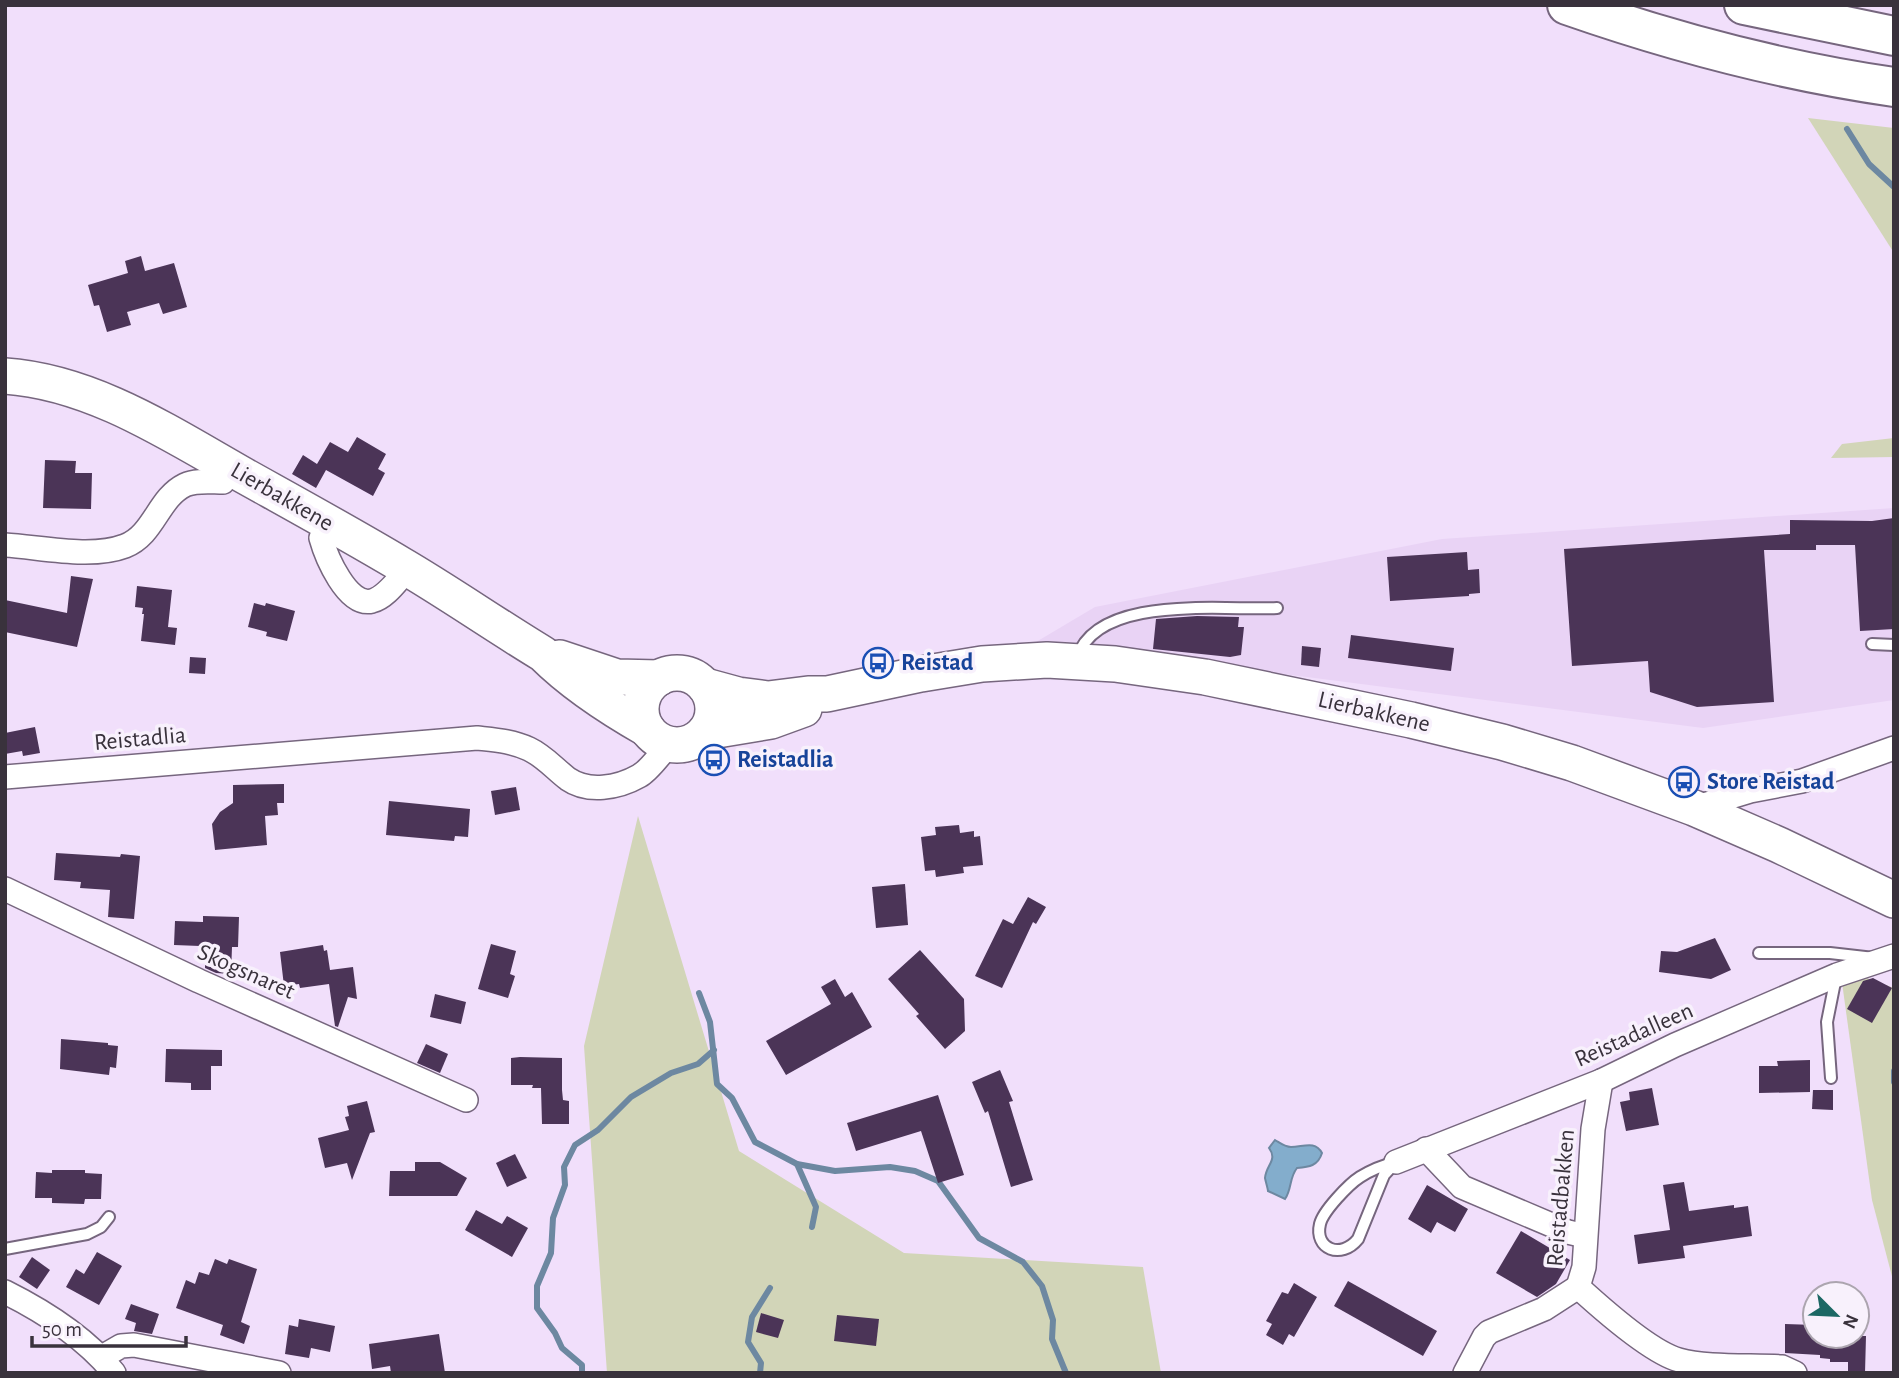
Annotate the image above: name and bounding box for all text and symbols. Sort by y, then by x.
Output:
street label: Lierbakkene [227,458,337,536]
bus stop icon: Reistad [861,646,895,680]
place label: Reistad [901,651,974,675]
street label: Lierbakkene [1316,687,1432,737]
street label: Reistadlia [93,723,187,755]
bus stop icon: Reistadlia [697,743,731,777]
place label: Reistadlia [737,748,834,772]
bus stop icon: Store Reistad [1667,765,1701,799]
place label: Store Reistad [1707,770,1835,794]
street label: Skogsnaret [194,940,299,1004]
street label: Reistadalleen [1571,998,1697,1072]
street label: Reistadbakken [1543,1128,1579,1268]
north arrow [1801,1280,1871,1350]
scale bar [32,1304,186,1348]
text: N [1839,1311,1862,1331]
text: 50 m [42,1319,82,1340]

